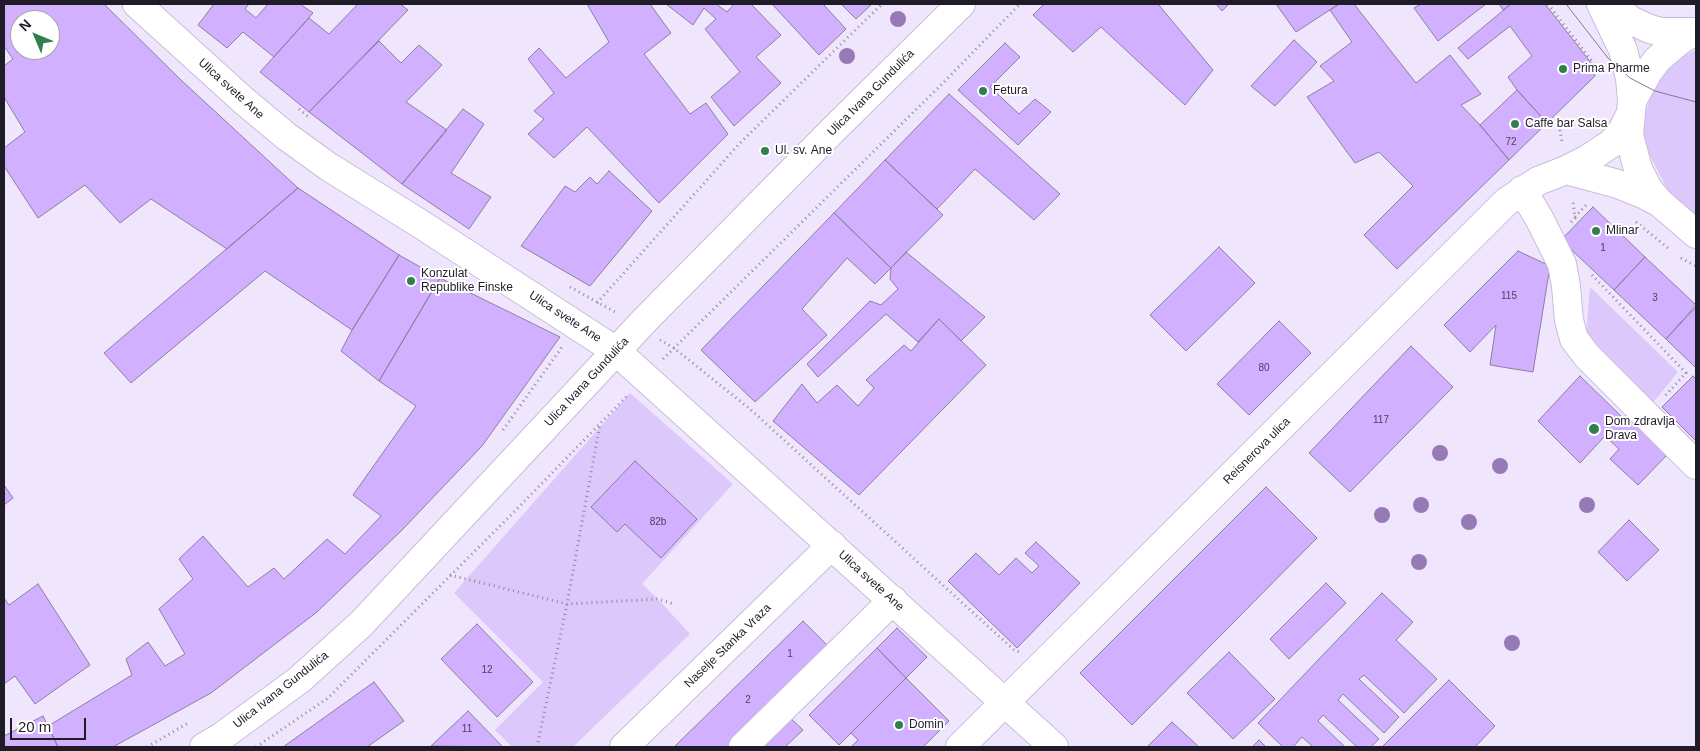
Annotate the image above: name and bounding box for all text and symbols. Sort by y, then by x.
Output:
north arrow [10,10,60,60]
text: N [16,16,34,34]
street label: Ulica Ivana Gundulića [825,47,917,139]
street label: Ulica svete Ane [195,56,267,122]
place label: Prima Pharme [1573,62,1650,76]
marker: Prima Pharme [1557,63,1569,75]
place label: Fetura [993,84,1028,98]
marker: Fetura [977,85,989,97]
place label: Caffe bar Salsa [1525,117,1607,131]
marker: Caffe bar Salsa [1509,118,1521,130]
house number: 72 [1505,136,1517,148]
place label: Ul. sv. Ane [775,144,832,158]
marker: Ul. sv. Ane [759,145,771,157]
place label: Mlinar [1606,224,1639,238]
marker: Mlinar [1590,225,1602,237]
house number: 1 [1600,242,1606,254]
place label: Konzulat Republike Finske [421,267,513,295]
marker: Konzulat Republike Finske [405,275,417,287]
street label: Ulica svete Ane [526,288,604,346]
house number: 115 [1501,290,1517,302]
house number: 3 [1652,292,1658,304]
street label: Ulica Ivana Gundulića [542,334,632,430]
house number: 80 [1258,362,1270,374]
house number: 117 [1373,414,1389,426]
street label: Reisnerova ulica [1221,415,1293,487]
place label: Dom zdravlja Drava [1605,415,1675,443]
marker: Dom zdravlja Drava [1587,422,1601,436]
house number: 82b [650,516,666,528]
street label: Ulica svete Ane [835,548,907,614]
street label: Naselje Stanka Vraza [682,601,774,691]
street label: Ulica Ivana Gundulića [231,648,331,732]
house number: 1 [787,648,793,660]
house number: 12 [481,664,493,676]
house number: 2 [745,694,751,706]
scale bar [12,708,89,740]
text: 20 m [18,718,51,735]
place label: Domin [909,718,944,732]
marker: Domin [893,719,905,731]
house number: 11 [462,723,472,735]

